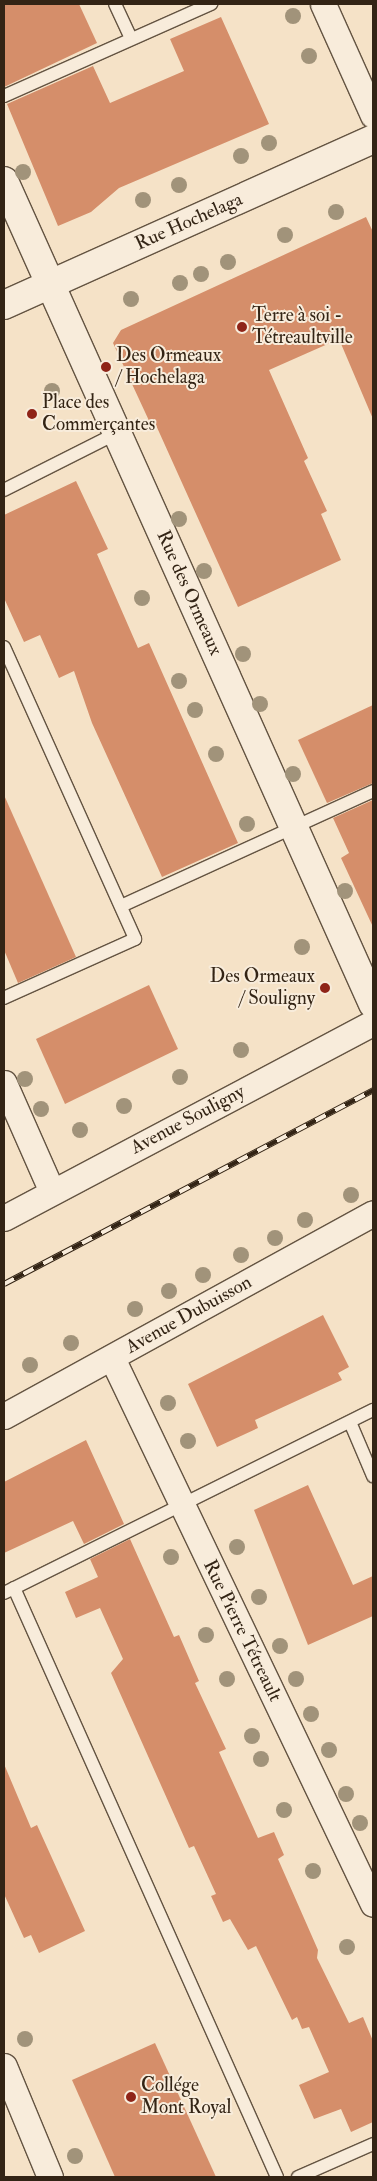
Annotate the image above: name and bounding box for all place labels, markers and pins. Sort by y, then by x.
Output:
place label: Terre à soi - Tétreaultville [252,305,353,349]
marker: Terre à soi - Tétreaultville [236,321,248,333]
place label: Des Ormeaux / Hochelaga [116,345,221,389]
marker: Des Ormeaux / Hochelaga [100,361,112,373]
place label: Place des Commerçantes [42,392,155,436]
marker: Place des Commerçantes [26,408,38,420]
place label: Des Ormeaux / Souligny [210,966,315,1010]
marker: Des Ormeaux / Souligny [319,982,331,994]
place label: Collége Mont Royal [141,2075,231,2119]
marker: Collége Mont Royal [125,2091,137,2103]

